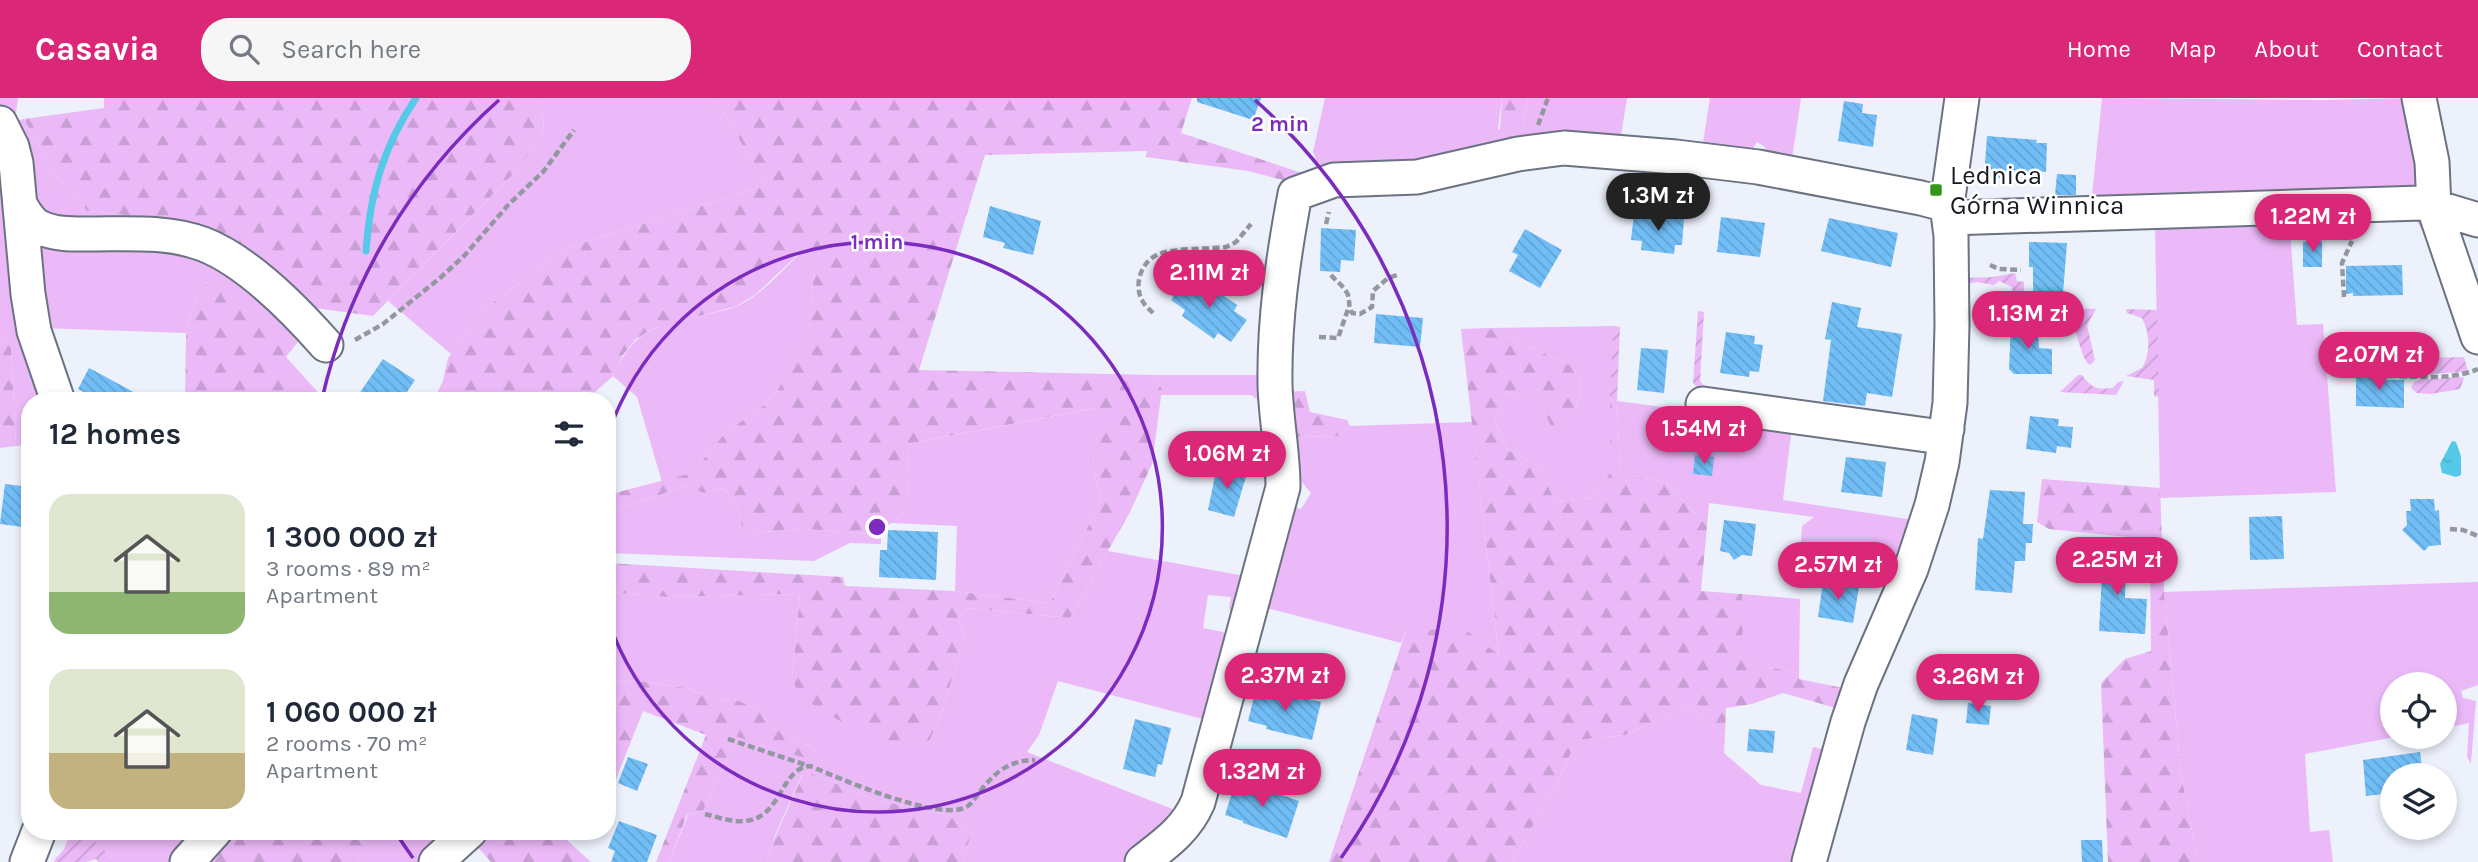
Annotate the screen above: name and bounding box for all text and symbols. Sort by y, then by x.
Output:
search box [201,18,691,81]
text: Casavia [35,30,159,68]
icon: search [225,30,263,68]
text: Search here [281,34,421,65]
text: Home [2067,35,2131,63]
text: Map [2169,35,2216,63]
text: About [2254,35,2319,63]
text: Contact [2357,35,2443,63]
text: 2 min [1251,112,1309,136]
place label: Lednica Górna Winnica [1950,160,2124,221]
pin: 1.3M zł [1593,174,1723,233]
text: 1.3M zł [1622,182,1694,209]
marker: Lednica Górna Winnica [1928,182,1944,198]
pin: 1.22M zł [2241,194,2385,254]
text: 1.22M zł [2270,203,2356,230]
text: 1 min [851,230,903,254]
pin: 2.11M zł [1137,250,1281,310]
text: 2.11M zł [1169,259,1249,286]
pin: 1.13M zł [1956,292,2100,351]
text: 1.13M zł [1988,300,2068,327]
pin: 2.07M zł [2307,332,2451,392]
text: 2.07M zł [2334,341,2424,368]
pin: 1.54M zł [1632,406,1776,466]
icon: filters [550,415,588,453]
text: 1.54M zł [1662,415,1746,442]
text: 12 homes [49,416,181,452]
pin: 1.06M zł [1155,432,1299,491]
text: 1.06M zł [1184,440,1270,467]
centre of rings [865,515,889,539]
text: 1 300 000 zł [266,519,437,555]
icon: home [105,522,189,606]
pin: 2.25M zł [2045,538,2189,597]
pin: 2.57M zł [1766,542,1910,602]
text: 2.25M zł [2072,546,2162,573]
text: 2.57M zł [1794,551,1882,578]
text: 3 rooms · 89 m² [266,555,431,582]
text: Apartment [266,582,378,609]
pin: 2.37M zł [1213,654,1357,713]
pin: 3.26M zł [1906,654,2050,714]
text: 2.37M zł [1241,662,1329,689]
text: 3.26M zł [1932,663,2024,690]
map controls [2380,672,2457,840]
button: locate [2380,672,2457,749]
text: 1 060 000 zł [266,694,437,730]
icon: home [105,697,189,781]
text: 2 rooms · 70 m² [266,730,428,757]
pin: 1.32M zł [1190,750,1334,809]
text: Apartment [266,757,378,784]
text: 1.32M zł [1219,758,1305,785]
button: layers [2380,763,2457,840]

